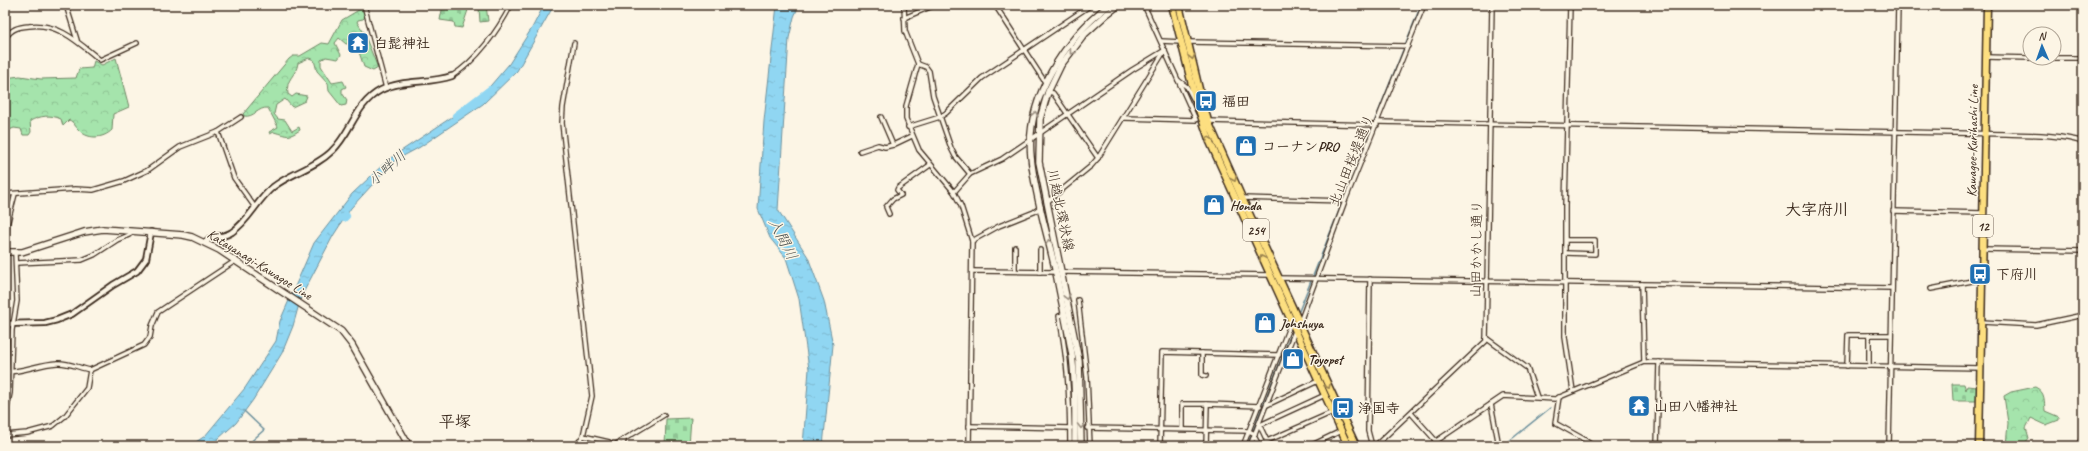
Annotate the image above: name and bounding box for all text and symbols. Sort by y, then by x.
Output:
north arrow [2022,26,2062,66]
text: N [2038,29,2047,43]
temple icon: 白髭神社 [345,30,371,56]
place label: 白髭神社 [374,35,430,52]
one-way arrow [1069,47,1076,54]
one-way arrow [1187,53,1195,60]
street label: Kawagoe-Kurihashi Line [1963,83,1982,197]
bus stop icon: 福田 [1193,88,1219,114]
place label: 福田 [1222,93,1250,110]
one-way arrow [1030,111,1039,117]
street label: 北山田桜堤通り [1325,112,1378,209]
shop icon: コーナンPRO [1233,133,1259,159]
one-way arrow [1206,136,1214,143]
place label: コーナンPRO [1262,138,1341,155]
water label: 小畔川 [364,146,410,190]
street label: 川越北環状線 [1043,167,1078,253]
one-way arrow [1229,176,1237,183]
shop icon: Honda [1201,192,1227,218]
place label: Honda [1230,197,1262,214]
street label: 山田かかし通り [1467,200,1486,298]
district label: 大字府川 [1785,200,1849,220]
water label: 入間川 [764,215,801,264]
road number: 12 [1973,215,1993,237]
road number: 254 [1243,219,1269,241]
street label: Katayanagi-Kawagoe Line [204,225,317,304]
one-way arrow [1045,238,1053,245]
one-way arrow [1259,254,1267,262]
bus stop icon: 下府川 [1967,261,1993,287]
place label: 下府川 [1996,266,2038,283]
one-way arrow [1063,294,1071,300]
shop icon: Johshuya [1252,310,1278,336]
place label: Johshuya [1279,315,1324,332]
shop icon: Toyopet [1280,346,1306,372]
place label: Toyopet [1308,351,1345,368]
one-way arrow [1324,383,1332,390]
temple icon: 山田八幡神社 [1626,393,1652,419]
bus stop icon: 浄国寺 [1330,395,1356,421]
place label: 山田八幡神社 [1654,398,1738,415]
place label: 浄国寺 [1358,400,1400,417]
district label: 平塚 [439,412,471,432]
one-way arrow [1077,423,1085,429]

